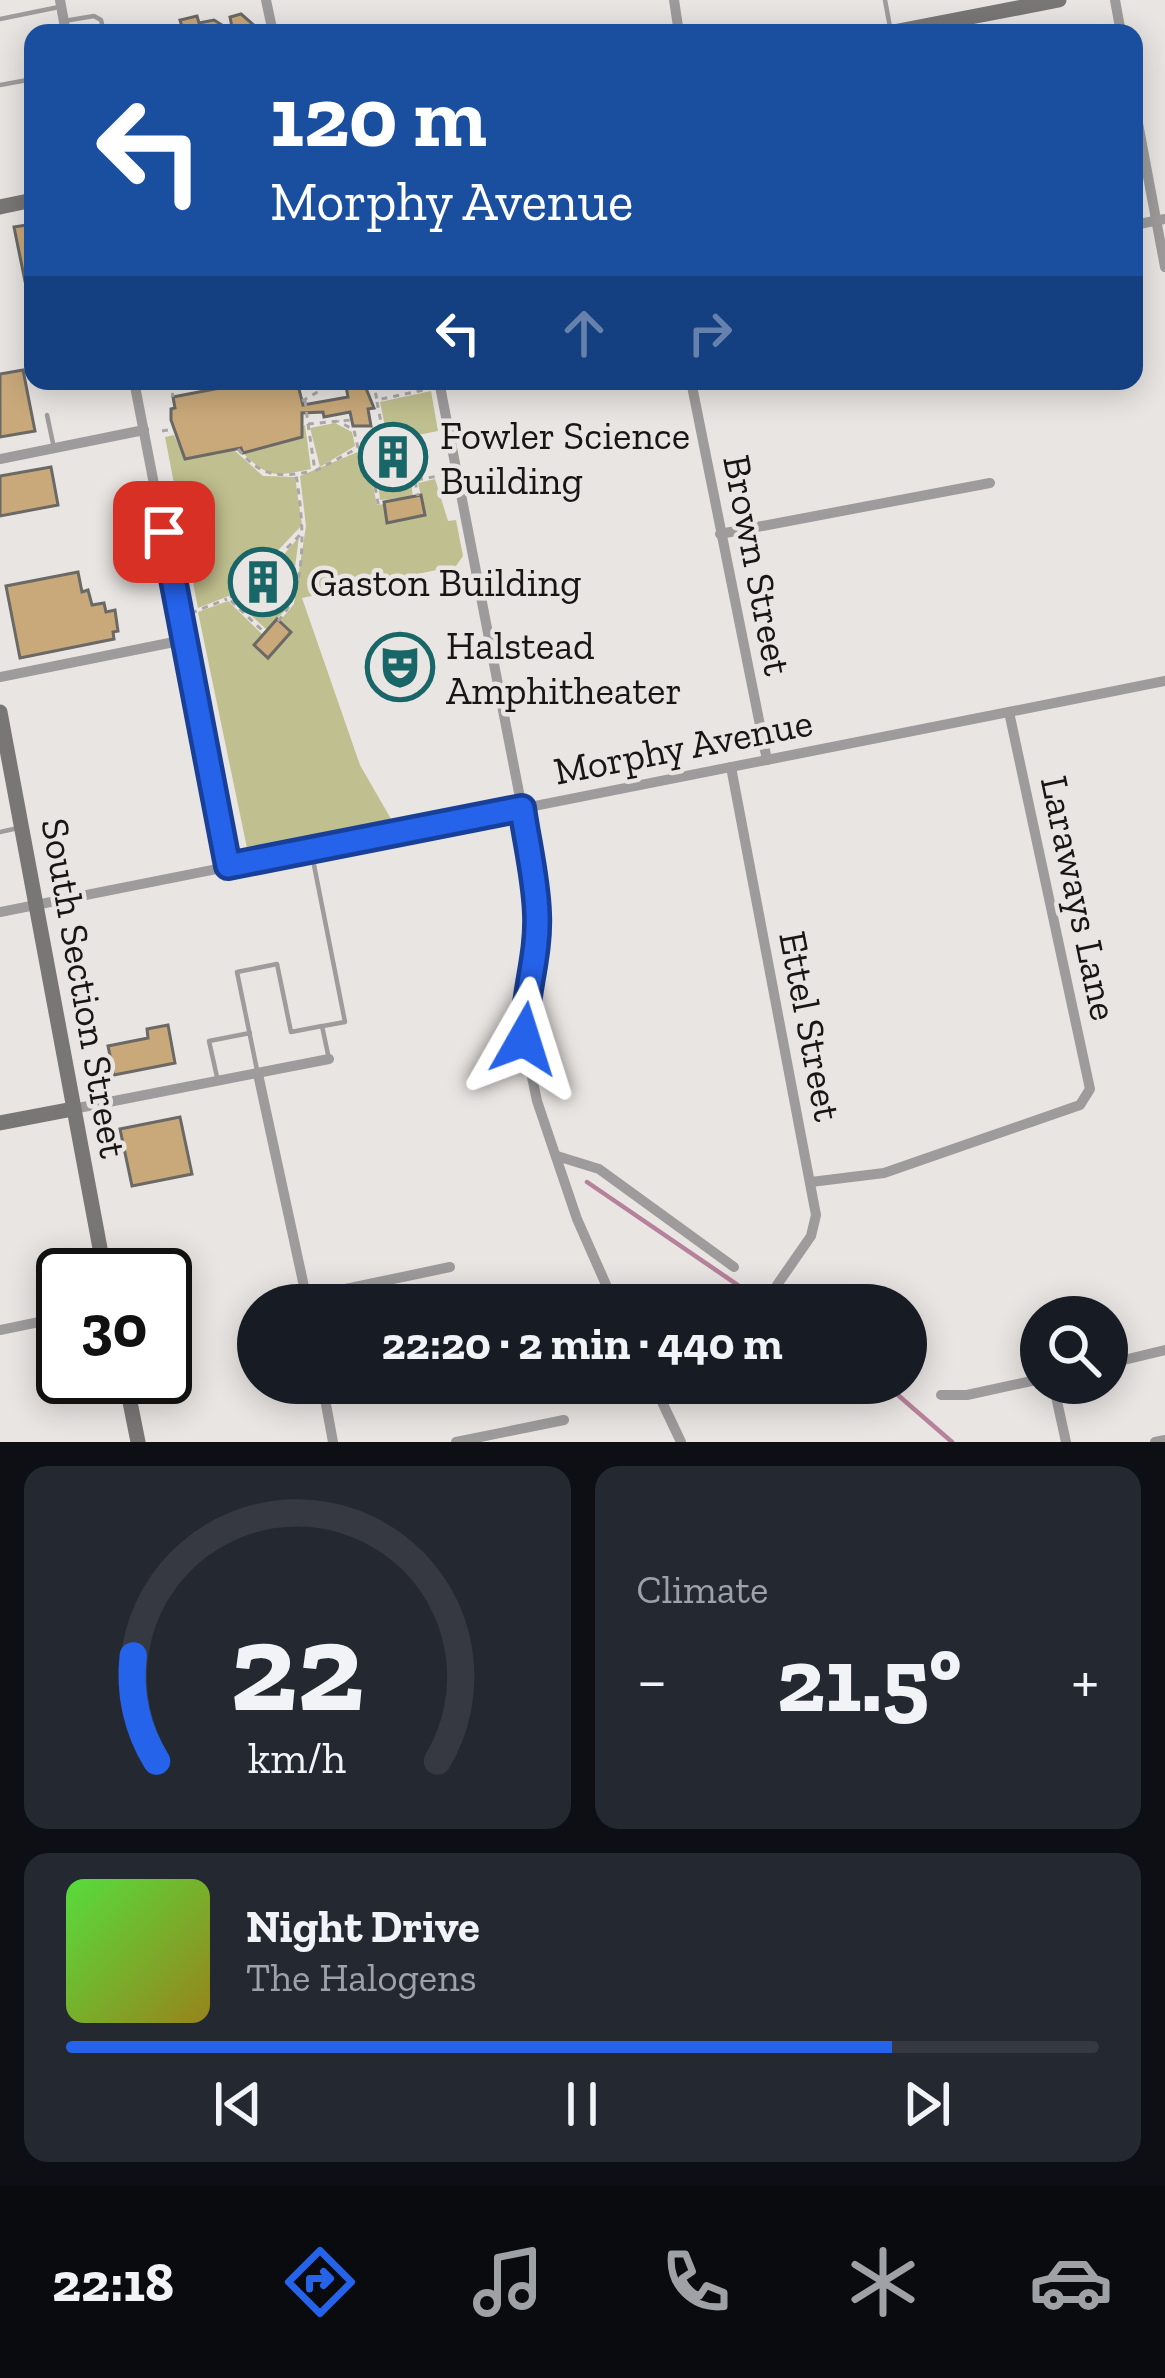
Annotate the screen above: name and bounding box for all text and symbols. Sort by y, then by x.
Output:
text: 120 m [270,67,487,168]
icon: left [72,72,228,228]
text: Morphy Avenue [270,169,633,234]
icon: left [425,300,491,366]
icon: ahead [551,300,617,366]
icon: right [677,300,743,366]
place label: Fowler Science Building [440,412,690,504]
building icon: Fowler Science Building [358,422,428,492]
street label: Brown Street [713,451,802,680]
pin [113,481,215,583]
icon: arrive [131,499,197,565]
building icon: Gaston Building [228,547,298,617]
place label: Gaston Building [310,559,581,606]
place label: Halstead Amphitheater [446,622,682,714]
theatre icon: Halstead Amphitheater [365,632,435,702]
street label: Morphy Avenue [550,698,816,795]
street label: Laraways Lane [1031,772,1128,1025]
street label: South Section Street [32,815,138,1162]
street label: Ettel Street [769,927,852,1125]
position arrow [461,976,587,1102]
speed limit sign: 30 [36,1248,192,1404]
map controls [1020,1296,1128,1404]
button: search [1020,1296,1128,1404]
text: 22:20 · 2 min · 440 m [381,1317,783,1371]
text: Climate [637,1566,768,1613]
text: 22 [230,1592,364,1742]
text: 21.5° [777,1626,962,1734]
text: − [637,1641,667,1720]
text: + [1071,1641,1099,1720]
text: km/h [248,1732,346,1783]
text: Night Drive [246,1900,480,1954]
text: The Halogens [246,1954,477,2001]
icon: previous [205,2071,271,2137]
icon: pause [549,2071,615,2137]
icon: next [894,2071,960,2137]
icon: directions [278,2240,362,2324]
icon: music [466,2240,550,2324]
icon: phone [654,2240,738,2324]
icon: climate [841,2240,925,2324]
icon: car [1029,2240,1113,2324]
text: 22:18 [52,2250,174,2315]

